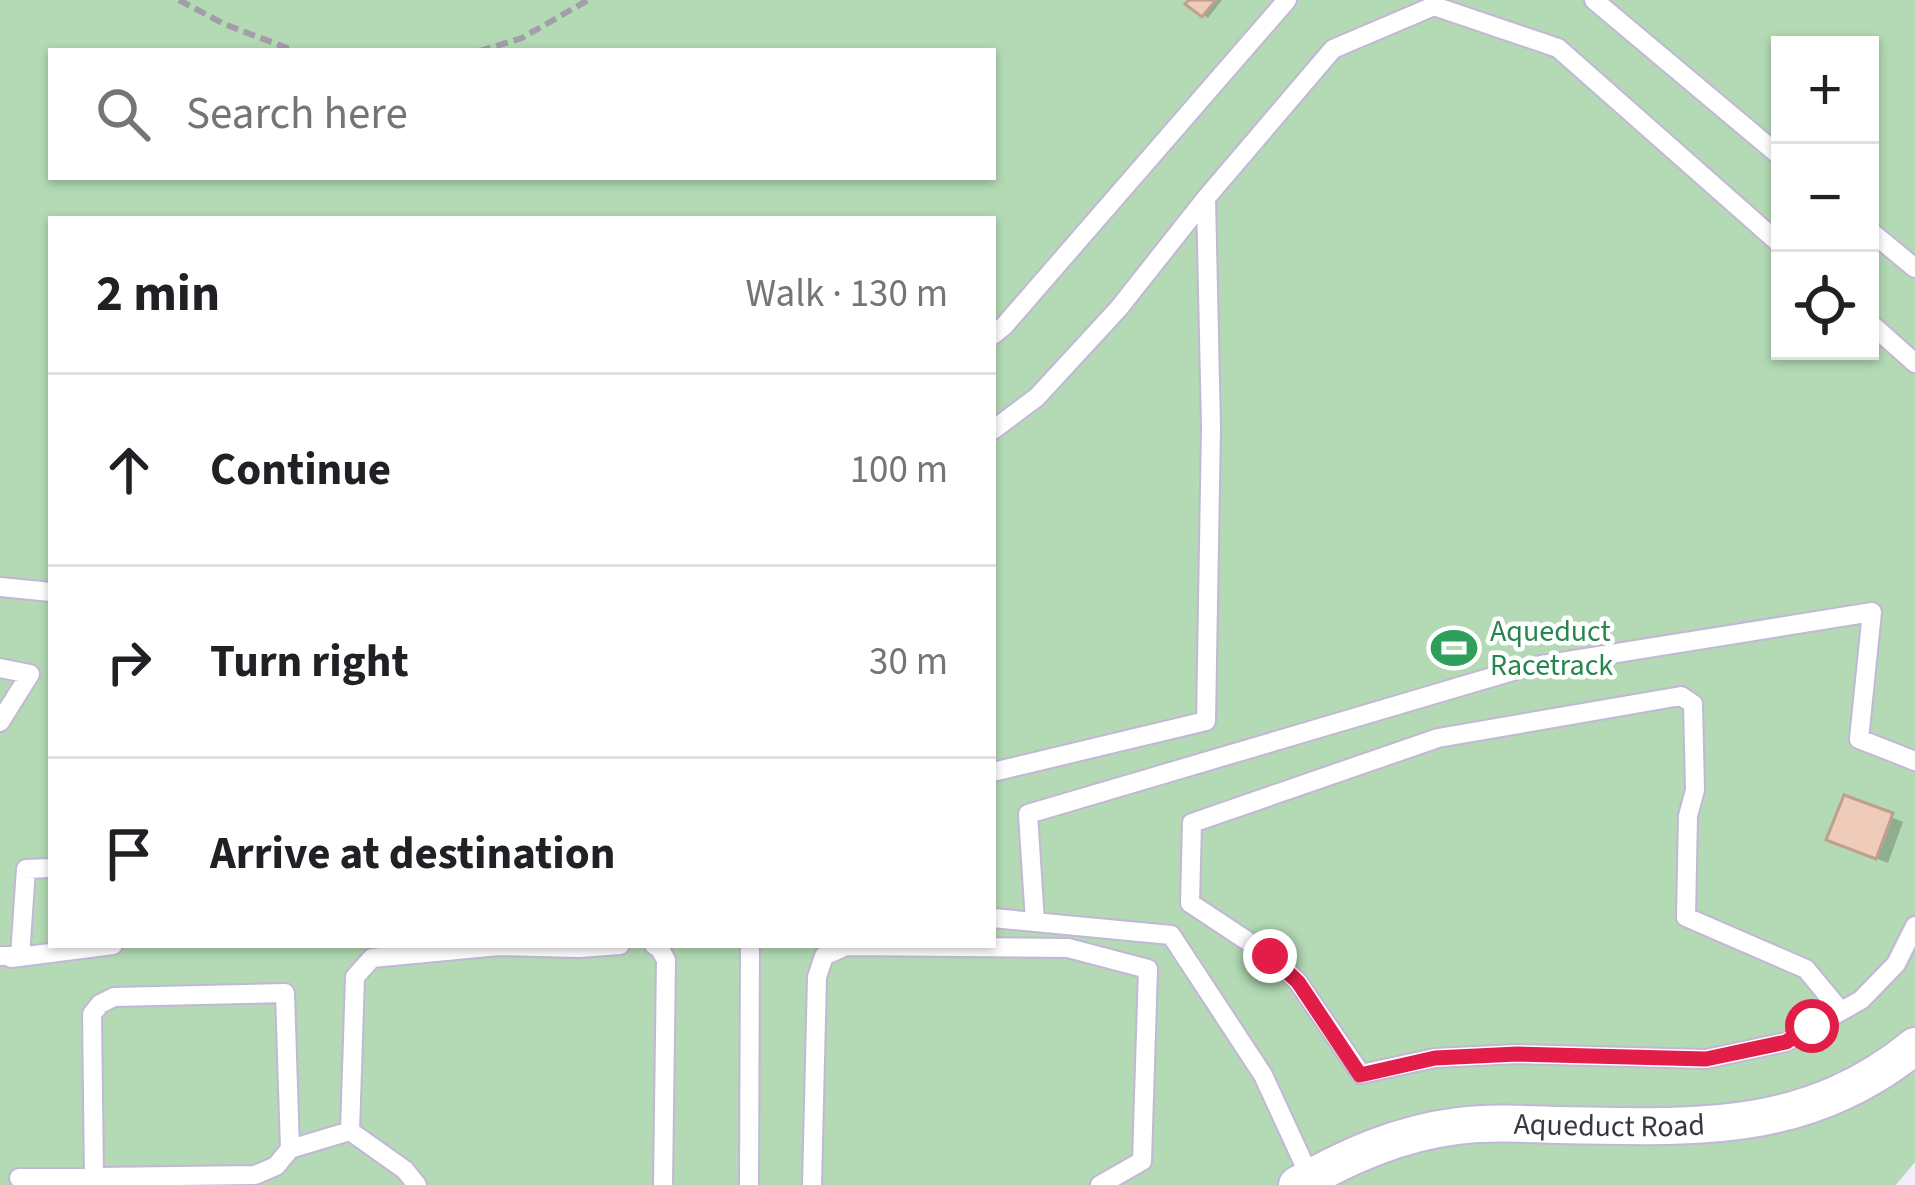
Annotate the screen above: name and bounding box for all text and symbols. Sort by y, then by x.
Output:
map controls [1771,36,1879,360]
button: + [1771,36,1879,144]
search box [48,48,996,180]
icon: search [90,81,156,147]
text: Search here [186,82,408,146]
button: − [1771,144,1879,252]
button: locate [1771,252,1879,360]
text: 2 min [96,258,220,330]
text: Walk · 130 m [745,266,948,322]
icon: ahead [96,437,162,503]
text: Continue [210,438,391,502]
text: 100 m [850,442,948,498]
place label: Aqueduct Racetrack [1490,610,1613,687]
sports icon: Aqueduct Racetrack [1429,623,1479,673]
icon: right [96,629,162,695]
text: Turn right [210,630,409,694]
text: 30 m [869,634,948,690]
icon: arrive [96,821,162,887]
text: Arrive at destination [210,822,615,886]
route end [1243,929,1297,983]
route start [1785,999,1839,1053]
street label: Aqueduct Road [1513,1102,1706,1148]

